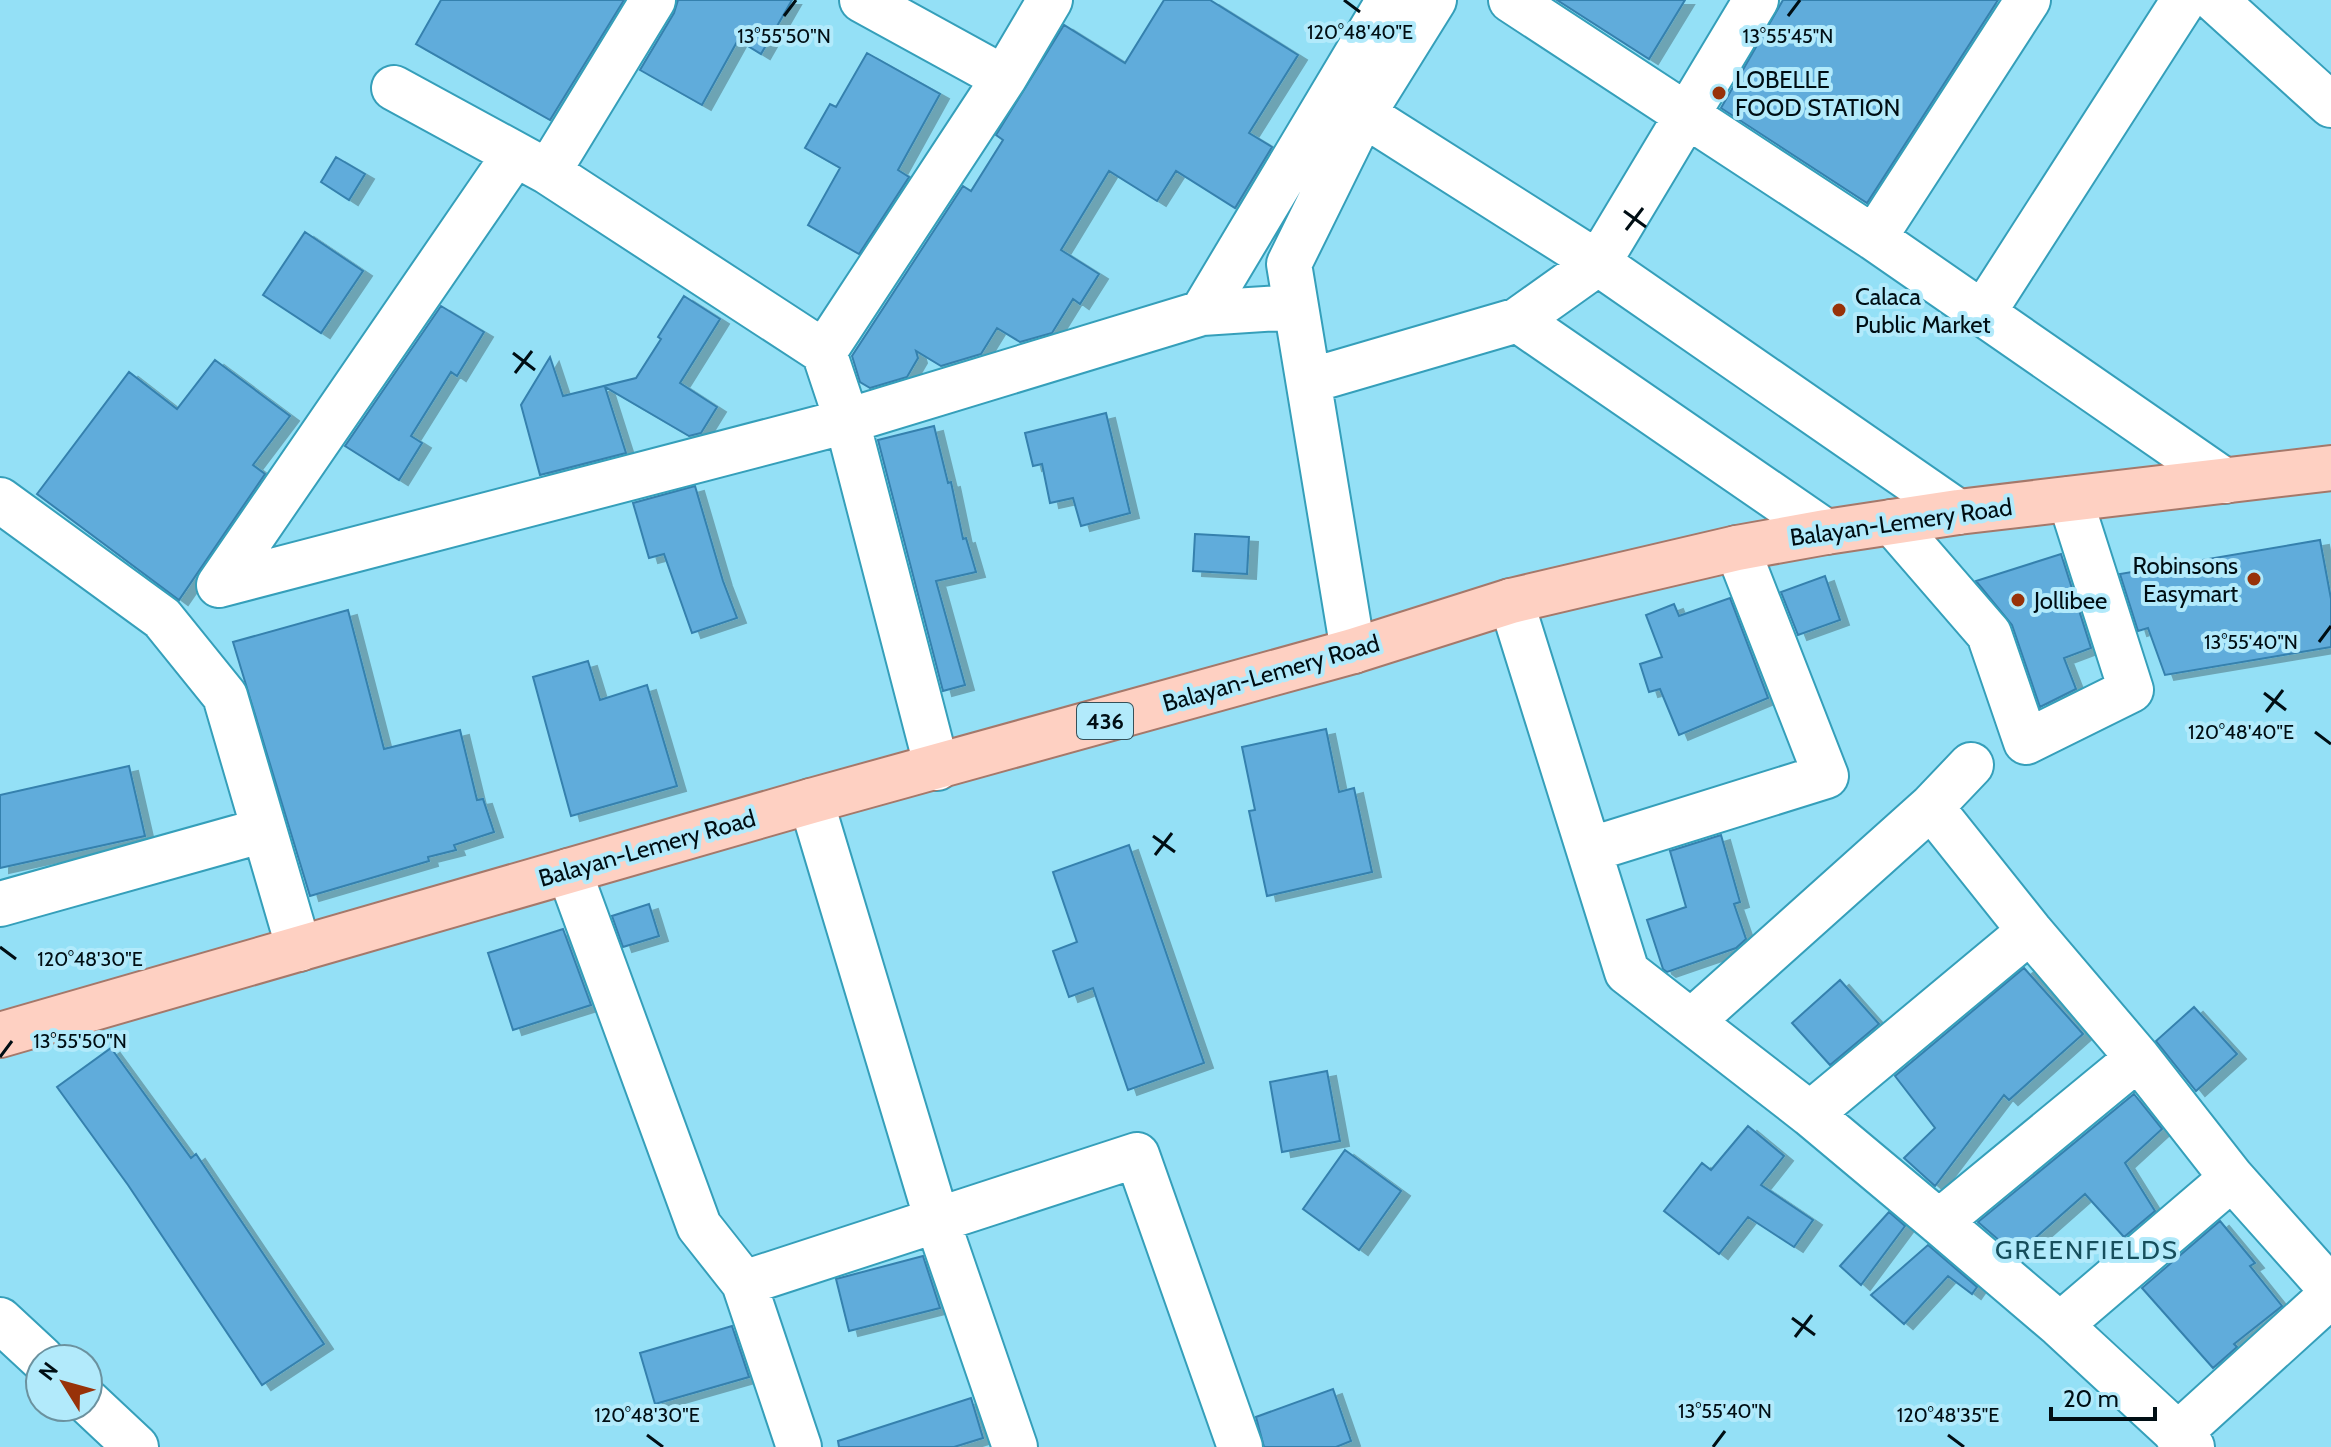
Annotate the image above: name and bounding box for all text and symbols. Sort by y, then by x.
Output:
text: 120°48'40"E [1307,20,1413,44]
text: 13°55'50"N [737,24,831,48]
text: 13°55'45"N [1743,24,1833,48]
place label: LOBELLE FOOD STATION [1735,65,1900,122]
marker: LOBELLE FOOD STATION [1710,84,1728,102]
place label: Calaca Public Market [1855,282,1991,339]
marker: Calaca Public Market [1830,301,1848,319]
street label: Balayan-Lemery Road [1788,492,2014,552]
place label: Robinsons Easymart [2132,551,2238,608]
marker: Robinsons Easymart [2245,570,2263,588]
place label: Jollibee [2033,586,2107,615]
marker: Jollibee [2009,591,2027,609]
street label: Balayan-Lemery Road [1159,628,1383,718]
text: 13°55'40"N [2204,630,2298,654]
road number: 436 [1077,703,1133,739]
text: 120°48'40"E [2188,720,2294,744]
street label: Balayan-Lemery Road [535,803,759,893]
text: 120°48'30"E [37,947,143,971]
text: 13°55'50"N [33,1029,127,1053]
district label: GREENFIELDS [1995,1234,2179,1266]
north arrow [24,1343,104,1423]
text: N [33,1357,64,1386]
scale bar [2051,1371,2155,1421]
text: 20 m [2063,1384,2119,1413]
text: 13°55'40"N [1678,1399,1772,1423]
text: 120°48'30"E [594,1403,700,1427]
text: 120°48'35"E [1897,1403,1999,1427]

